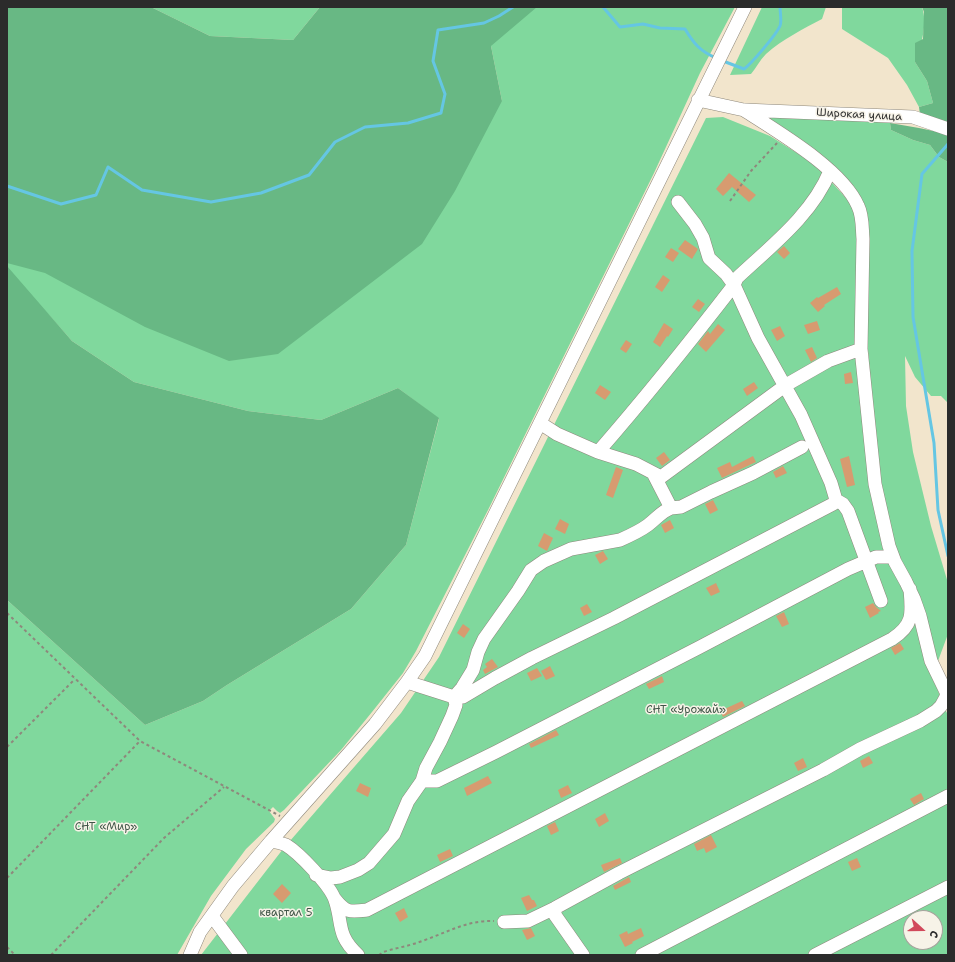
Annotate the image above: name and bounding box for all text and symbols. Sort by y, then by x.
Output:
street label: Широкая улица [816,106,902,124]
park label: СНТ «Урожай» [646,703,726,717]
park label: СНТ «Мир» [75,820,137,834]
park label: квартал 5 [260,906,312,920]
north arrow [903,910,943,950]
text: С [926,928,942,940]

